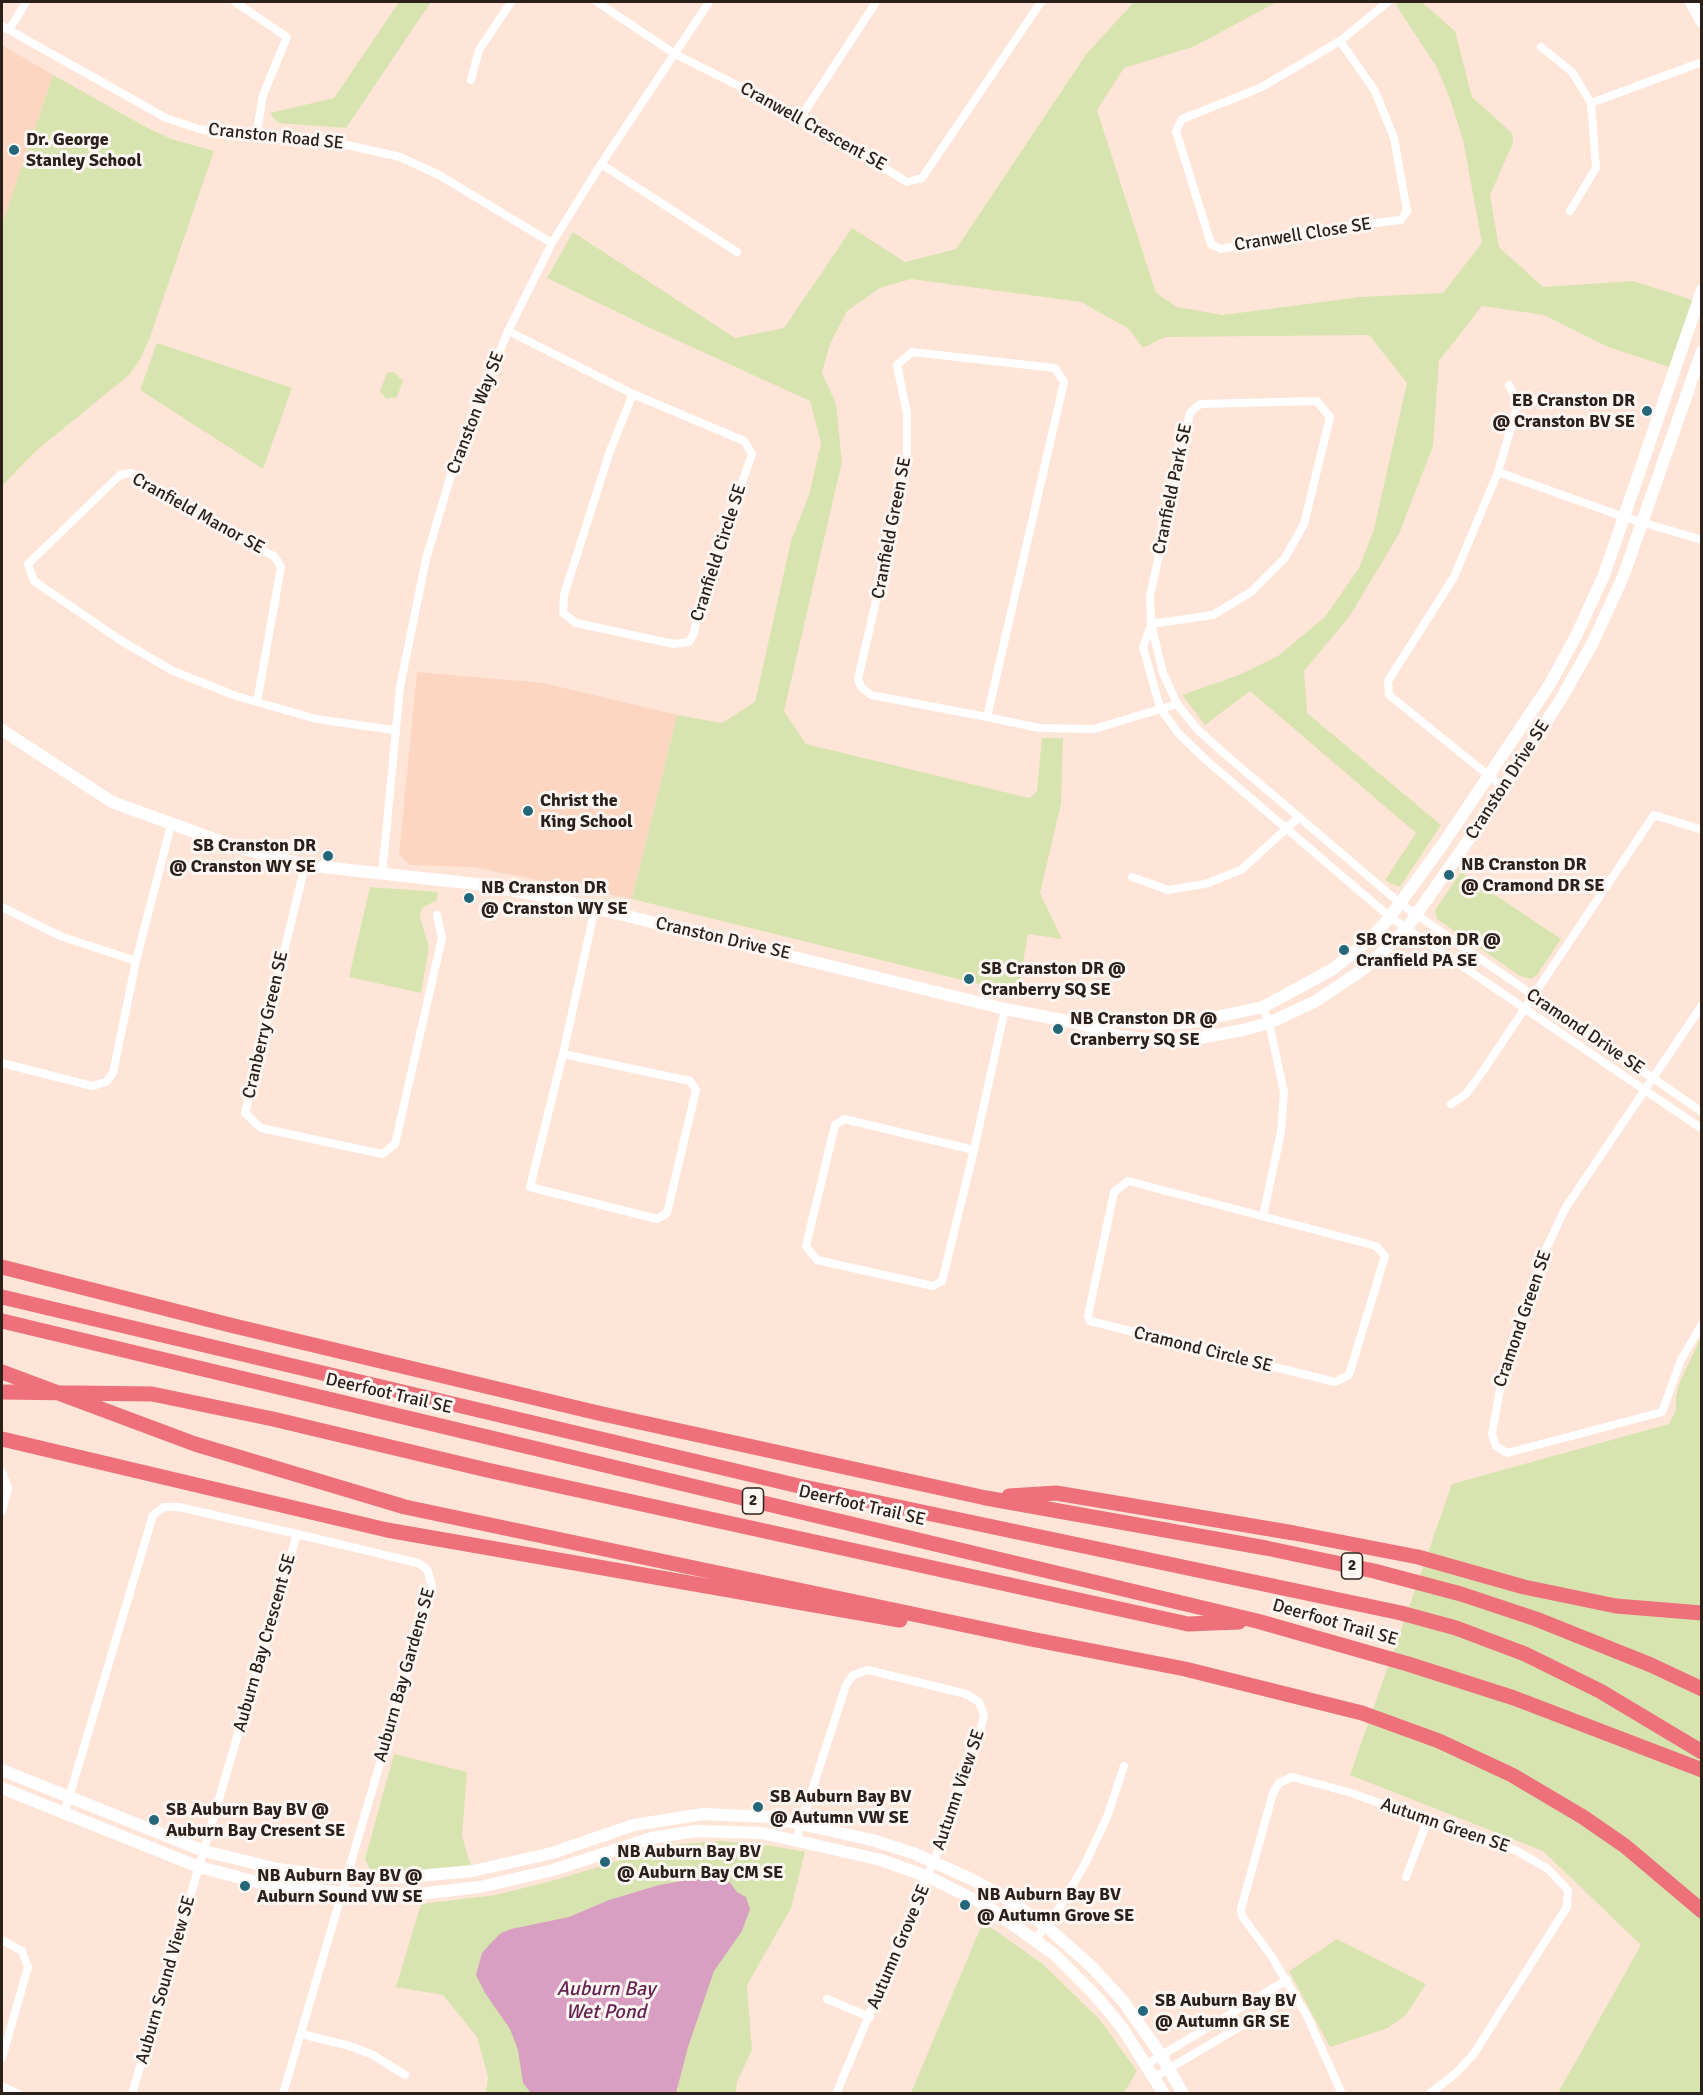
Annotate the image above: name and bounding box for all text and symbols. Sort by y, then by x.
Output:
street label: Cranwell Crescent SE [736,78,890,176]
street label: Cranston Road SE [207,119,345,155]
place label: Dr. George Stanley School [26,129,142,172]
marker: Dr. George Stanley School [7,143,21,157]
street label: Cranwell Close SE [1233,213,1373,257]
street label: Cranston Way SE [443,349,509,477]
place label: EB Cranston DR @ Cranston BV SE [1492,390,1635,432]
marker: EB Cranston DR @ Cranston BV SE [1640,404,1654,418]
street label: Cranfield Park SE [1149,422,1197,556]
street label: Cranfield Green SE [868,455,916,601]
street label: Cranfield Manor SE [128,469,268,559]
street label: Cranfield Circle SE [687,482,751,624]
street label: Cranston Drive SE [1461,716,1555,844]
place label: Christ the King School [540,790,633,832]
marker: Christ the King School [521,804,535,818]
place label: SB Cranston DR @ Cranston WY SE [169,835,316,878]
marker: SB Cranston DR @ Cranston WY SE [321,849,335,863]
place label: NB Cranston DR @ Cramond DR SE [1461,854,1605,896]
marker: NB Cranston DR @ Cramond DR SE [1442,868,1456,882]
place label: NB Cranston DR @ Cranston WY SE [481,877,628,920]
marker: NB Cranston DR @ Cranston WY SE [462,891,476,905]
street label: Cranston Drive SE [653,913,793,965]
place label: SB Cranston DR @ Cranfield PA SE [1356,929,1501,972]
marker: SB Cranston DR @ Cranfield PA SE [1337,943,1351,957]
street label: Cranberry Green SE [239,949,293,1101]
place label: SB Cranston DR @ Cranberry SQ SE [981,958,1126,1000]
marker: SB Cranston DR @ Cranberry SQ SE [962,972,976,986]
street label: Cramond Drive SE [1522,984,1648,1080]
place label: NB Cranston DR @ Cranberry SQ SE [1070,1008,1217,1050]
marker: NB Cranston DR @ Cranberry SQ SE [1051,1022,1065,1036]
street label: Cramond Green SE [1489,1248,1557,1390]
street label: Cramond Circle SE [1131,1322,1275,1378]
street label: Deerfoot Trail SE [323,1369,455,1419]
street label: Deerfoot Trail SE [796,1481,928,1531]
road number: 2 [742,1488,764,1514]
street label: Auburn Bay Crescent SE [229,1551,301,1735]
road number: 2 [1342,1553,1362,1579]
street label: Auburn Bay Gardens SE [370,1585,440,1765]
street label: Deerfoot Trail SE [1270,1595,1400,1651]
street label: Autumn View SE [928,1727,990,1853]
place label: SB Auburn Bay BV @ Autumn VW SE [770,1786,911,1828]
street label: Autumn Green SE [1378,1794,1512,1858]
place label: SB Auburn Bay BV @ Auburn Bay Cresent SE [166,1799,345,1842]
marker: SB Auburn Bay BV @ Autumn VW SE [751,1800,765,1814]
marker: SB Auburn Bay BV @ Auburn Bay Cresent SE [147,1813,161,1827]
place label: NB Auburn Bay BV @ Auburn Bay CM SE [617,1841,783,1884]
marker: NB Auburn Bay BV @ Auburn Bay CM SE [598,1855,612,1869]
place label: NB Auburn Bay BV @ Auburn Sound VW SE [257,1865,423,1908]
marker: NB Auburn Bay BV @ Auburn Sound VW SE [238,1879,252,1893]
street label: Autumn Grove SE [863,1882,935,2012]
place label: NB Auburn Bay BV @ Autumn Grove SE [977,1884,1134,1926]
street label: Auburn Sound View SE [132,1893,200,2067]
marker: NB Auburn Bay BV @ Autumn Grove SE [958,1898,972,1912]
water label: Auburn Bay Wet Pond [557,1978,655,2025]
place label: SB Auburn Bay BV @ Autumn GR SE [1155,1990,1296,2032]
marker: SB Auburn Bay BV @ Autumn GR SE [1136,2004,1150,2018]

